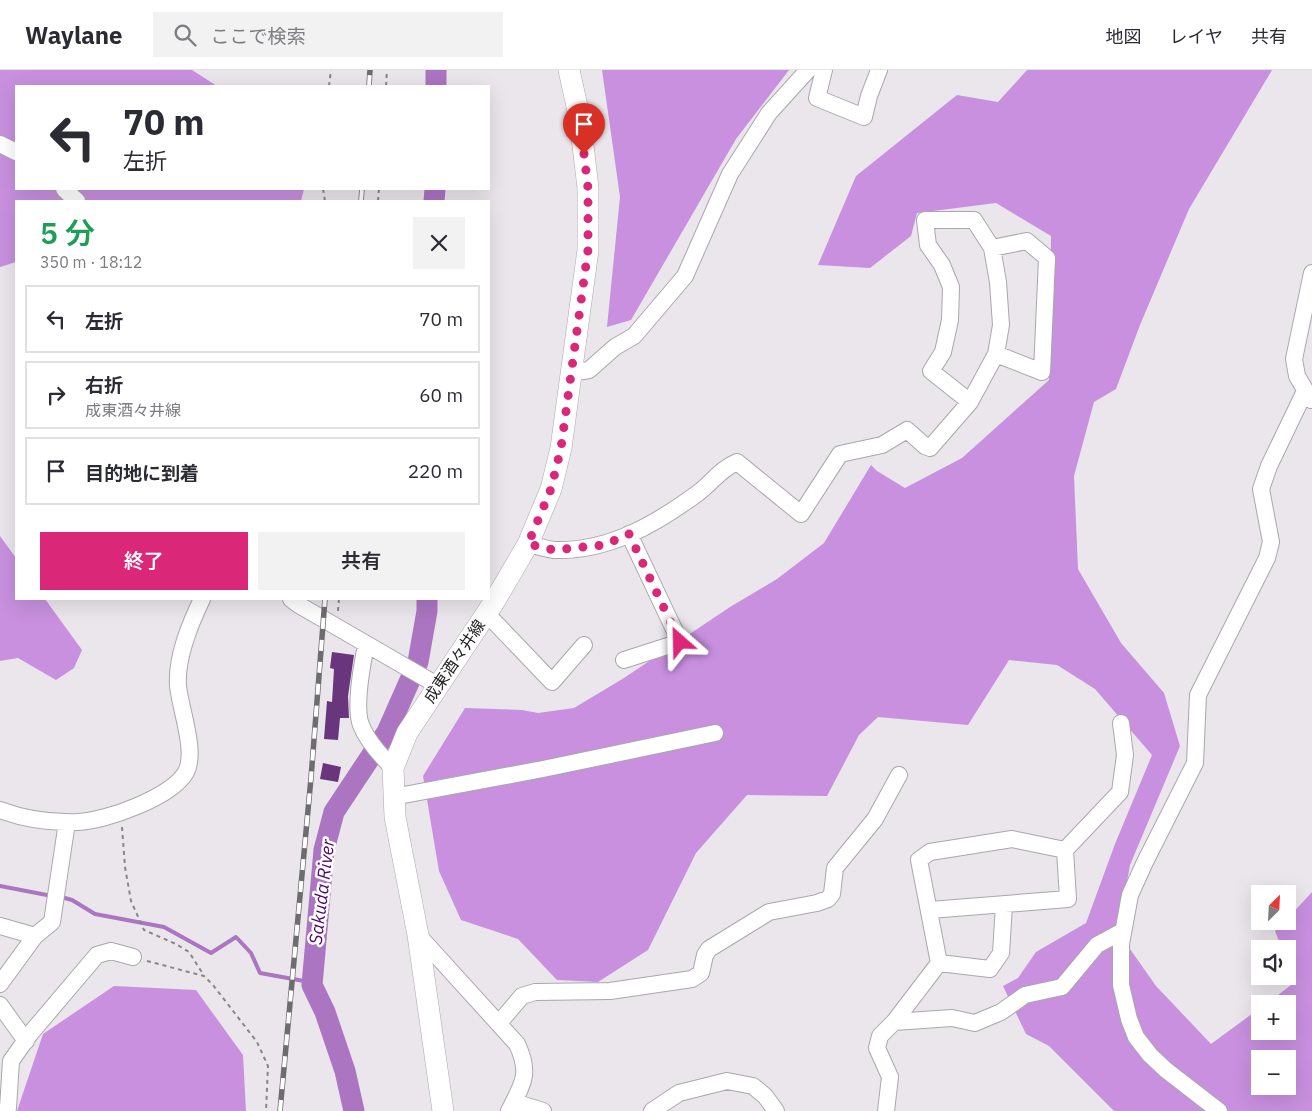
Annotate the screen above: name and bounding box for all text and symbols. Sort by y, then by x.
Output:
search box [153,12,503,57]
text: Waylane [25,19,123,51]
icon: search [171,21,199,49]
text: ここで検索 [211,24,306,48]
text: 地図 [1106,25,1142,48]
text: レイヤ [1170,25,1223,48]
text: 共有 [1251,25,1287,48]
text: 70 m [123,99,205,145]
pin [563,103,605,154]
icon: left [40,105,105,170]
icon: arrive [570,110,598,138]
text: 左折 [123,146,167,175]
text: 5 分 [40,213,95,252]
button: close [413,217,465,269]
text: 350 m · 18:12 [40,252,142,272]
icon: left [42,305,70,333]
text: 70 m [419,307,463,331]
text: 左折 [85,309,123,333]
text: 右折 [85,373,123,397]
icon: right [42,381,70,409]
text: 60 m [419,383,463,407]
text: 成東酒々井線 [85,400,181,420]
icon: arrive [42,457,70,485]
text: 220 m [408,459,463,483]
text: 目的地に到着 [85,461,199,485]
button: 終了 [40,532,248,590]
button: 共有 [258,532,465,590]
position arrow [653,615,705,667]
street label: 成東酒々井線 [419,616,489,706]
water label: Sakuda River [304,838,339,946]
north arrow [1251,885,1296,930]
map controls [1251,885,1296,1095]
button: sound [1251,940,1296,985]
button: + [1251,995,1296,1040]
button: − [1251,1050,1296,1095]

